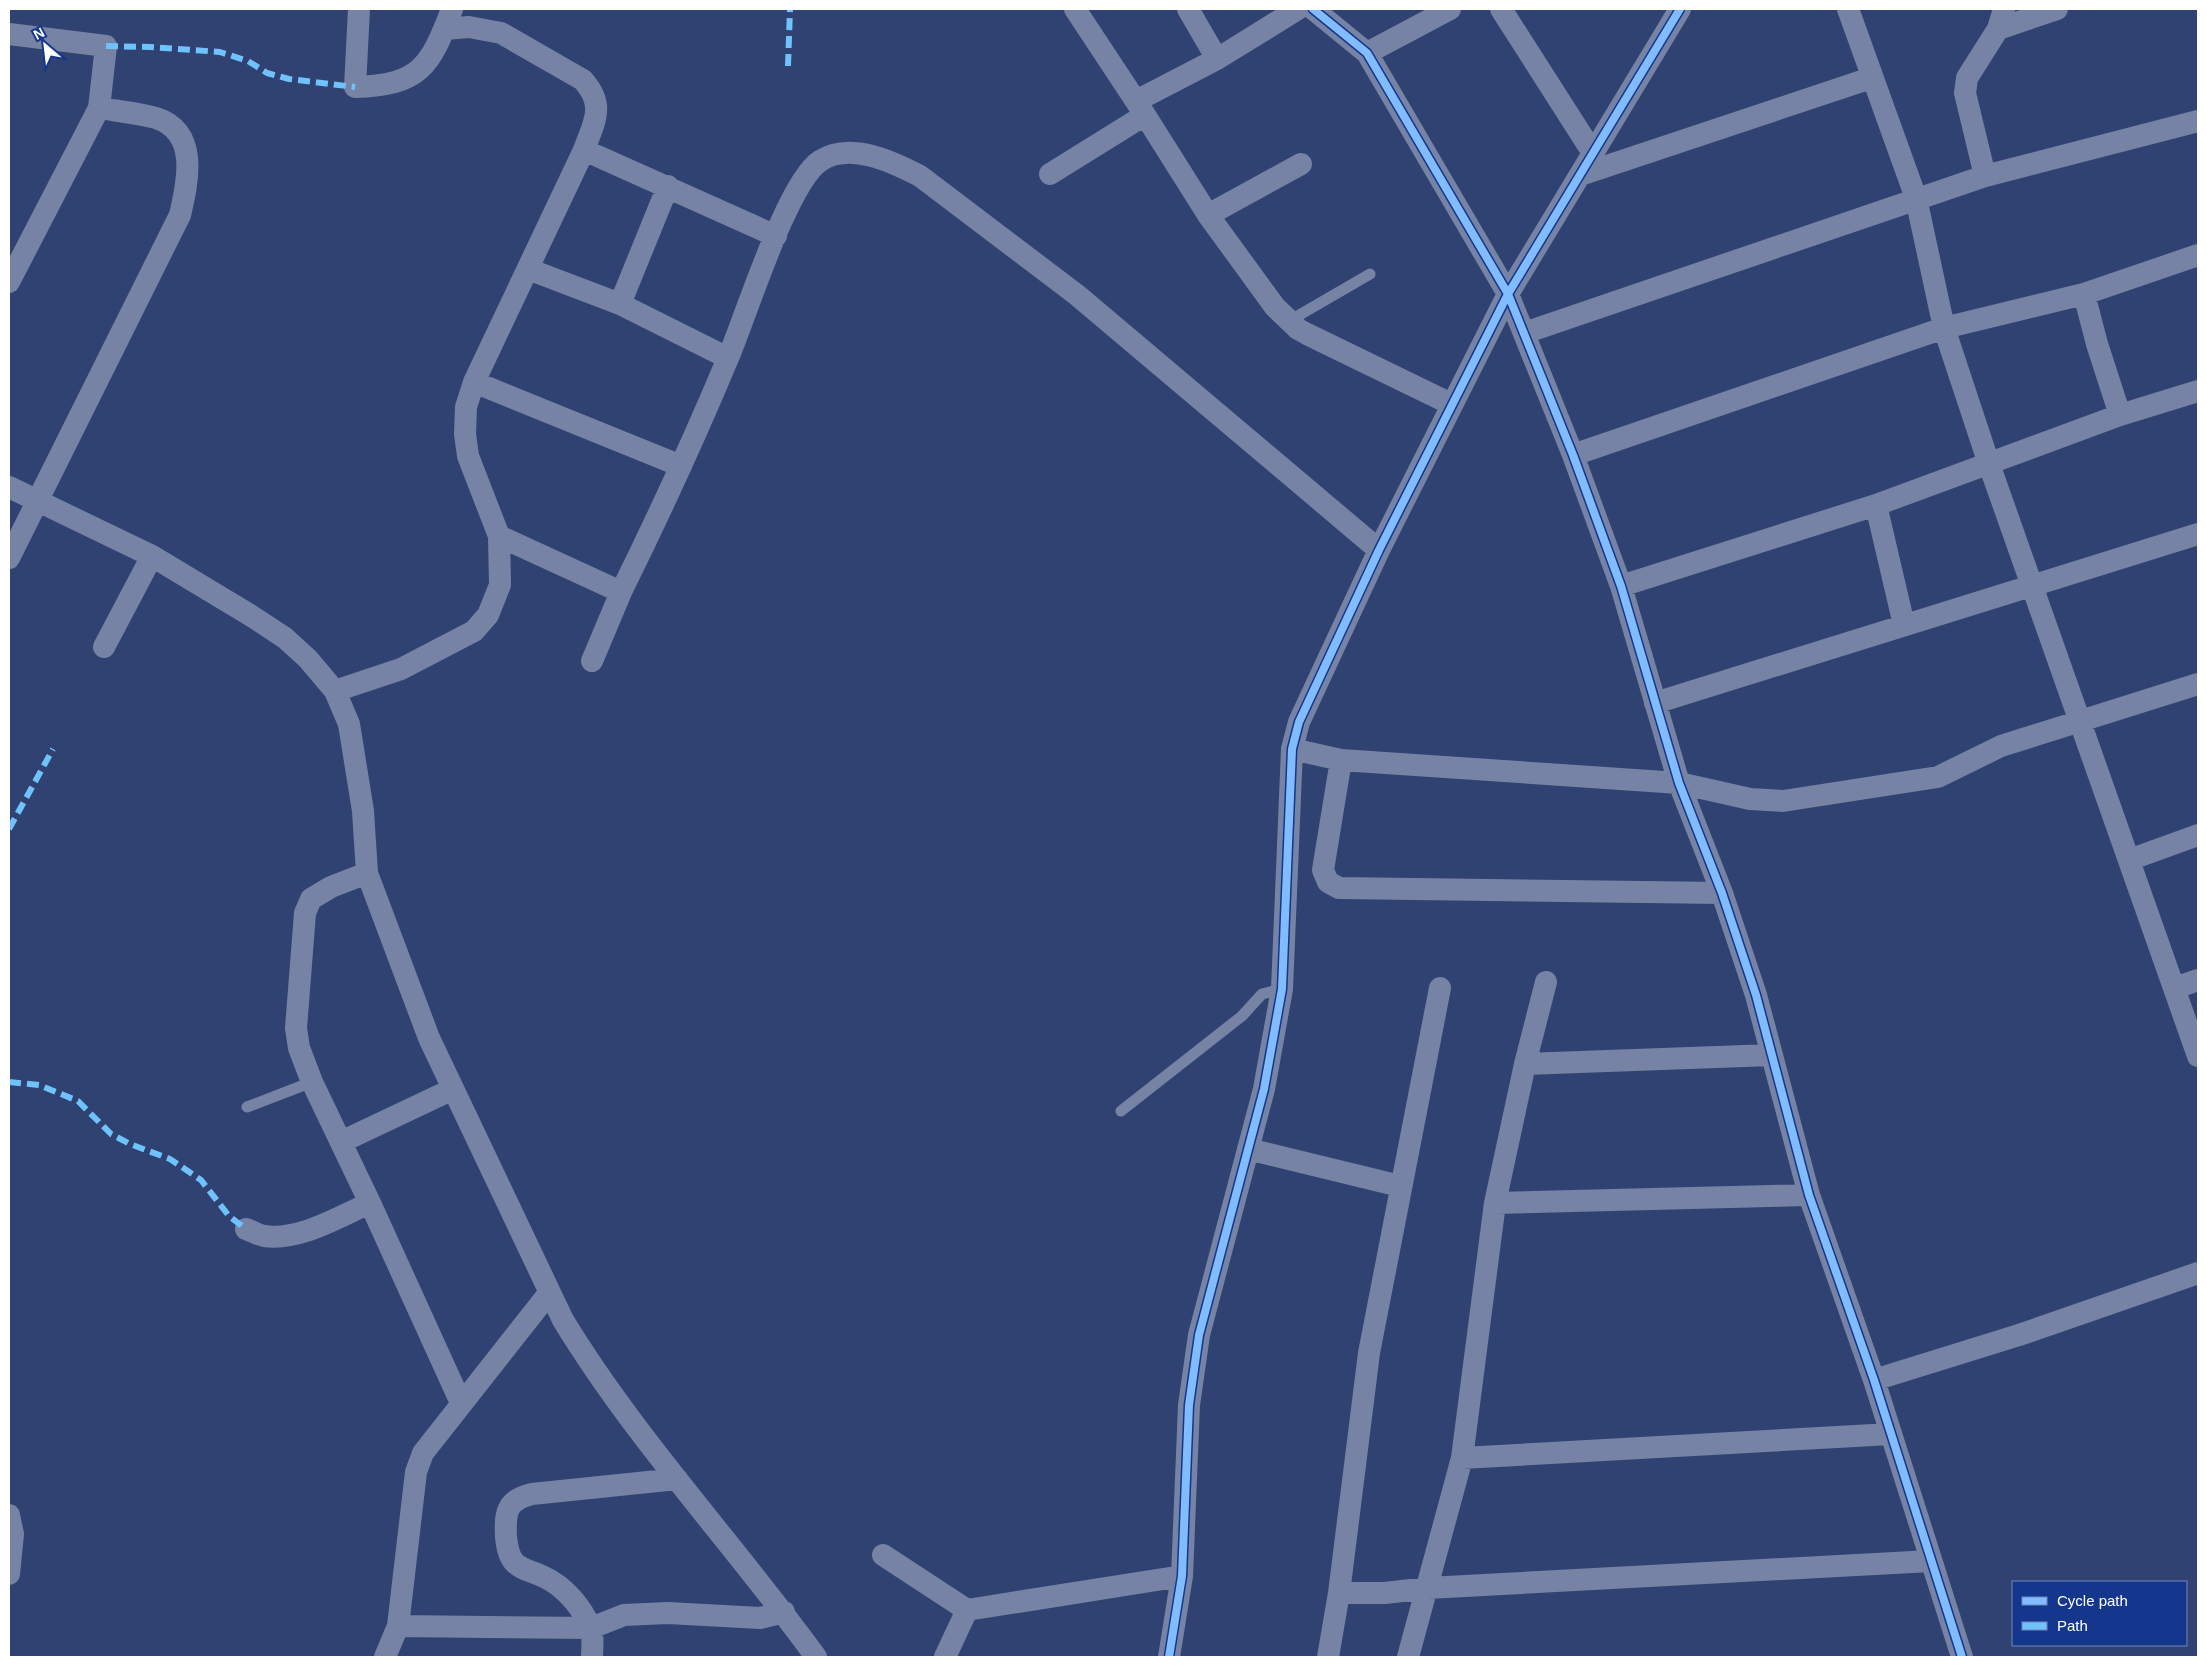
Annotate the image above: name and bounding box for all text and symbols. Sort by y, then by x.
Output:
north arrow [20,20,70,70]
text: N [31,24,47,43]
legend [2012,1581,2187,1646]
text: Cycle path [2057,1592,2128,1609]
text: Path [2057,1617,2088,1634]

